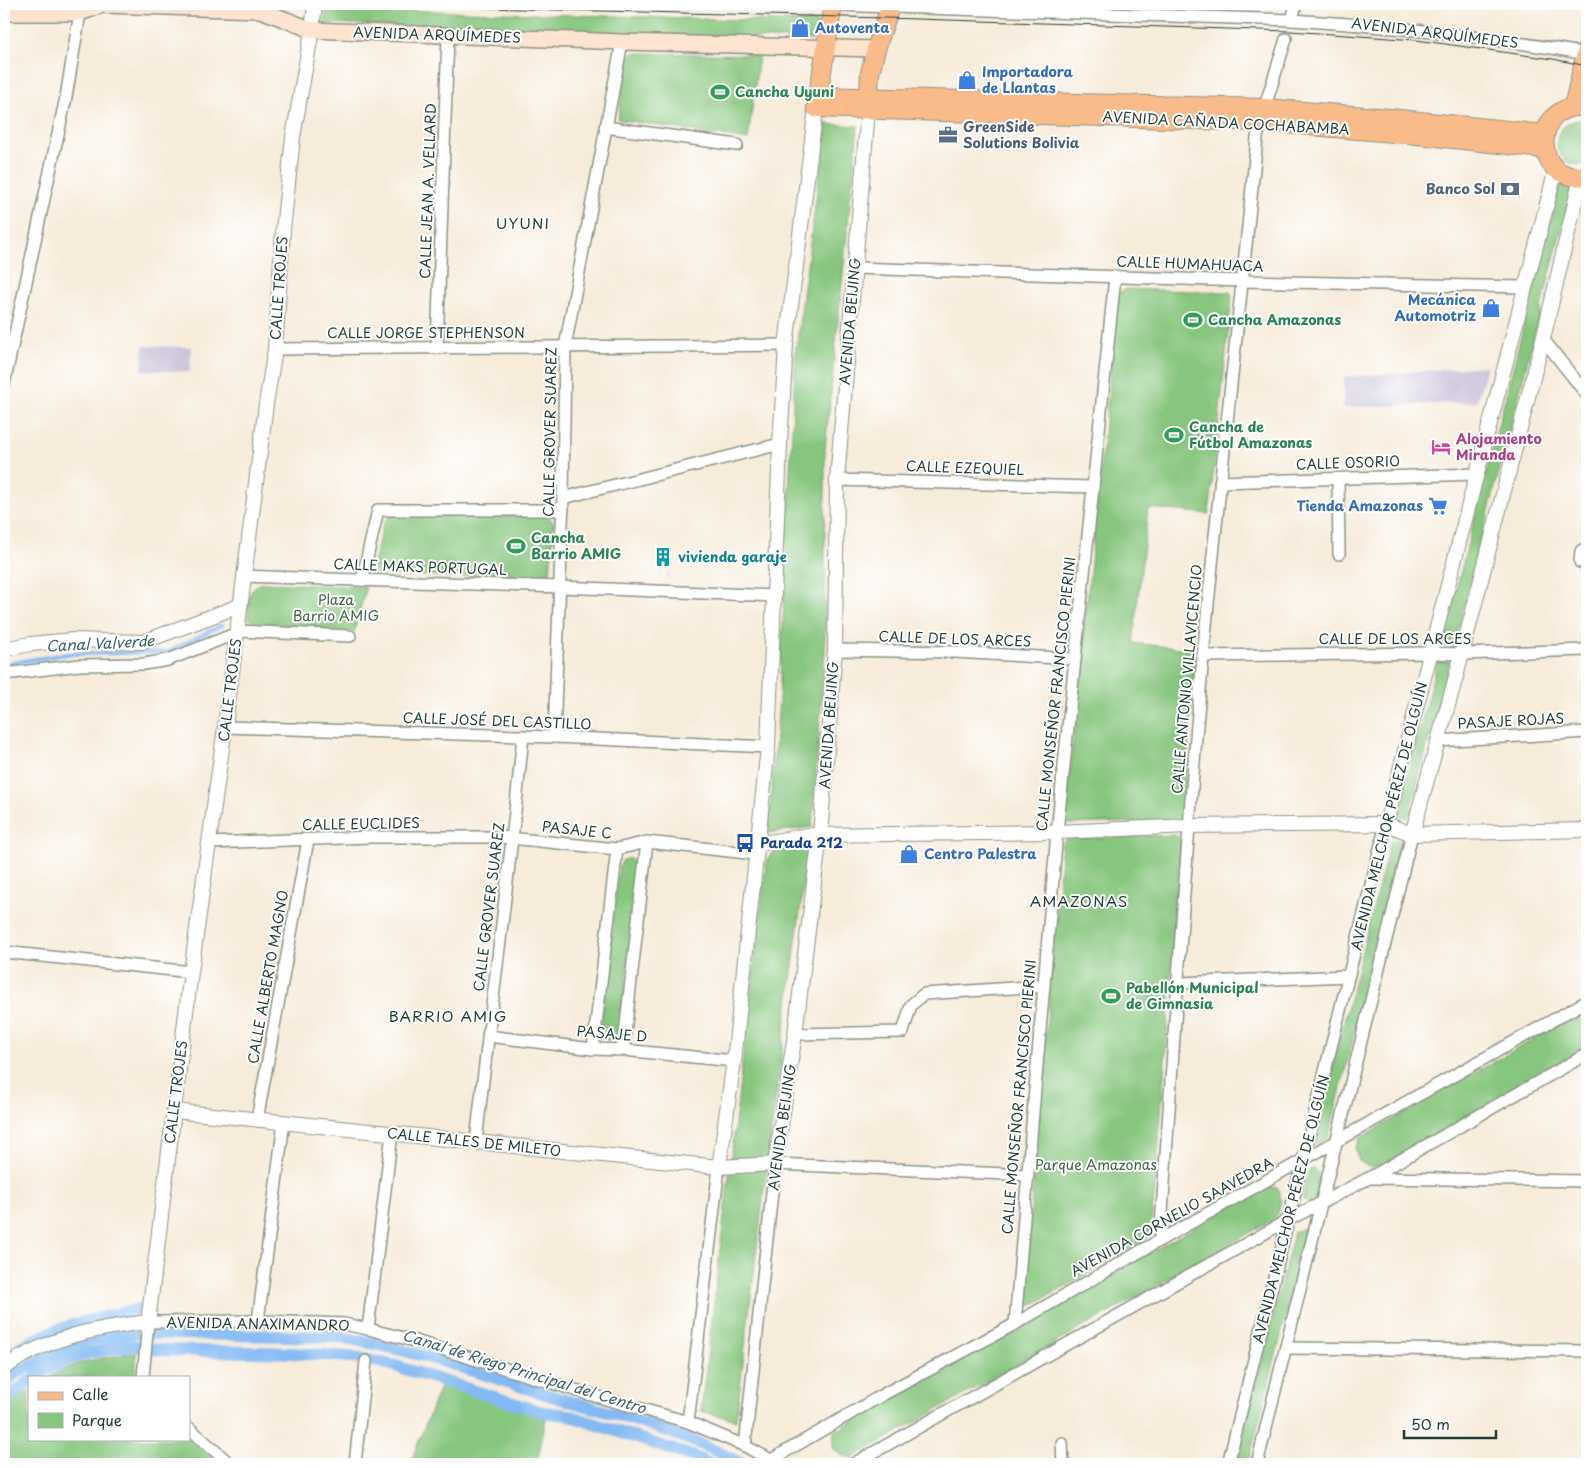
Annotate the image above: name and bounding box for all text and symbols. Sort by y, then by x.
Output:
street label: AVENIDA ARQUÍMEDES [1350,12,1520,53]
shop icon: Autoventa [789,17,811,39]
place label: Autoventa [815,17,890,38]
street label: AVENIDA ARQUÍMEDES [353,21,521,48]
place label: Importadora de Llantas [982,61,1074,98]
shop icon: Importadora de Llantas [956,69,978,91]
sports icon: Cancha Uyuni [709,81,731,103]
place label: Cancha Uyuni [735,81,834,102]
street label: CALLE JEAN A. VELLARD [414,103,441,279]
street label: AVENIDA CAÑADA COCHABAMBA [1102,106,1350,139]
place label: GreenSide Solutions Bolivia [963,116,1080,153]
office icon: GreenSide Solutions Bolivia [937,124,959,146]
place label: Banco Sol [1425,178,1495,199]
bank icon: Banco Sol [1499,178,1521,200]
district label: UYUNI [496,211,550,234]
street label: CALLE TROJES [264,235,293,341]
street label: CALLE HUMAHUACA [1116,250,1264,277]
street label: AVENIDA BEIJING [833,256,866,386]
place label: Mecánica Automotriz [1395,289,1476,326]
shop icon: Mecánica Automotriz [1480,297,1502,319]
sports icon: Cancha Amazonas [1182,309,1204,331]
place label: Cancha Amazonas [1208,309,1341,330]
street label: CALLE JORGE STEPHENSON [327,322,525,343]
street label: CALLE GROVER SUAREZ [538,347,561,517]
place label: Cancha de Fútbol Amazonas [1189,416,1312,453]
sports icon: Cancha de Fútbol Amazonas [1163,424,1185,446]
place label: Alojamiento Miranda [1456,428,1542,465]
hotel icon: Alojamiento Miranda [1430,436,1452,458]
street label: CALLE OSORIO [1296,450,1400,475]
street label: CALLE EZEQUIEL [905,455,1025,480]
place label: Tienda Amazonas [1296,495,1423,516]
supermarket icon: Tienda Amazonas [1427,495,1449,517]
place label: Cancha Barrio AMIG [531,527,621,564]
sports icon: Cancha Barrio AMIG [505,535,527,557]
building icon: vivienda garaje [652,546,674,568]
place label: vivienda garaje [678,546,787,567]
street label: CALLE MAKS PORTUGAL [333,553,507,580]
street label: CALLE MONSEÑOR FRANCISCO PIERINI [1031,556,1080,832]
street label: CALLE ANTONIO VILLAVICENCIO [1166,563,1207,795]
park label: Plaza Barrio AMIG [293,589,379,626]
street label: CALLE DE LOS ARCES [878,625,1032,652]
water label: Canal Valverde [45,628,156,657]
street label: CALLE DE LOS ARCES [1318,628,1472,649]
street label: CALLE TROJES [213,637,246,743]
street label: AVENIDA BEIJING [814,660,843,790]
street label: AVENIDA MELCHOR PÉREZ DE OLGUÍN [1345,680,1432,952]
street label: CALLE JOSÉ DEL CASTILLO [402,707,592,734]
street label: PASAJE ROJAS [1457,707,1565,734]
street label: CALLE EUCLIDES [302,812,420,835]
street label: PASAJE C [541,815,613,844]
street label: CALLE GROVER SUAREZ [468,821,509,993]
bus stop icon: Parada 212 [734,832,756,854]
place label: Parada 212 [760,832,843,853]
shop icon: Centro Palestra [898,843,920,865]
place label: Centro Palestra [924,843,1037,864]
street label: CALLE ALBERTO MAGNO [242,888,293,1065]
district label: AMAZONAS [1030,889,1128,912]
street label: CALLE MONSEÑOR FRANCISCO PIERINI [996,959,1041,1235]
place label: Pabellón Municipal de Gimnasia [1126,977,1259,1014]
sports icon: Pabellón Municipal de Gimnasia [1100,985,1122,1007]
district label: BARRIO AMIG [389,1004,507,1027]
street label: PASAJE D [576,1020,648,1047]
street label: CALLE TROJES [159,1039,192,1145]
street label: AVENIDA BEIJING [762,1062,801,1192]
street label: AVENIDA MELCHOR PÉREZ DE OLGUÍN [1247,1073,1334,1345]
street label: CALLE TALES DE MILETO [386,1122,562,1161]
street label: AVENIDA CORNELIO SAAVEDRA [1066,1152,1277,1281]
park label: Parque Amazonas [1035,1154,1157,1175]
street label: AVENIDA ANAXIMANDRO [166,1311,350,1336]
water label: Canal de Riego Principal del Centro [400,1323,650,1419]
legend [28,1376,190,1440]
text: Calle [72,1382,109,1405]
text: Parque [72,1408,122,1431]
scale bar [1404,1408,1496,1440]
text: 50 m [1411,1412,1450,1435]

